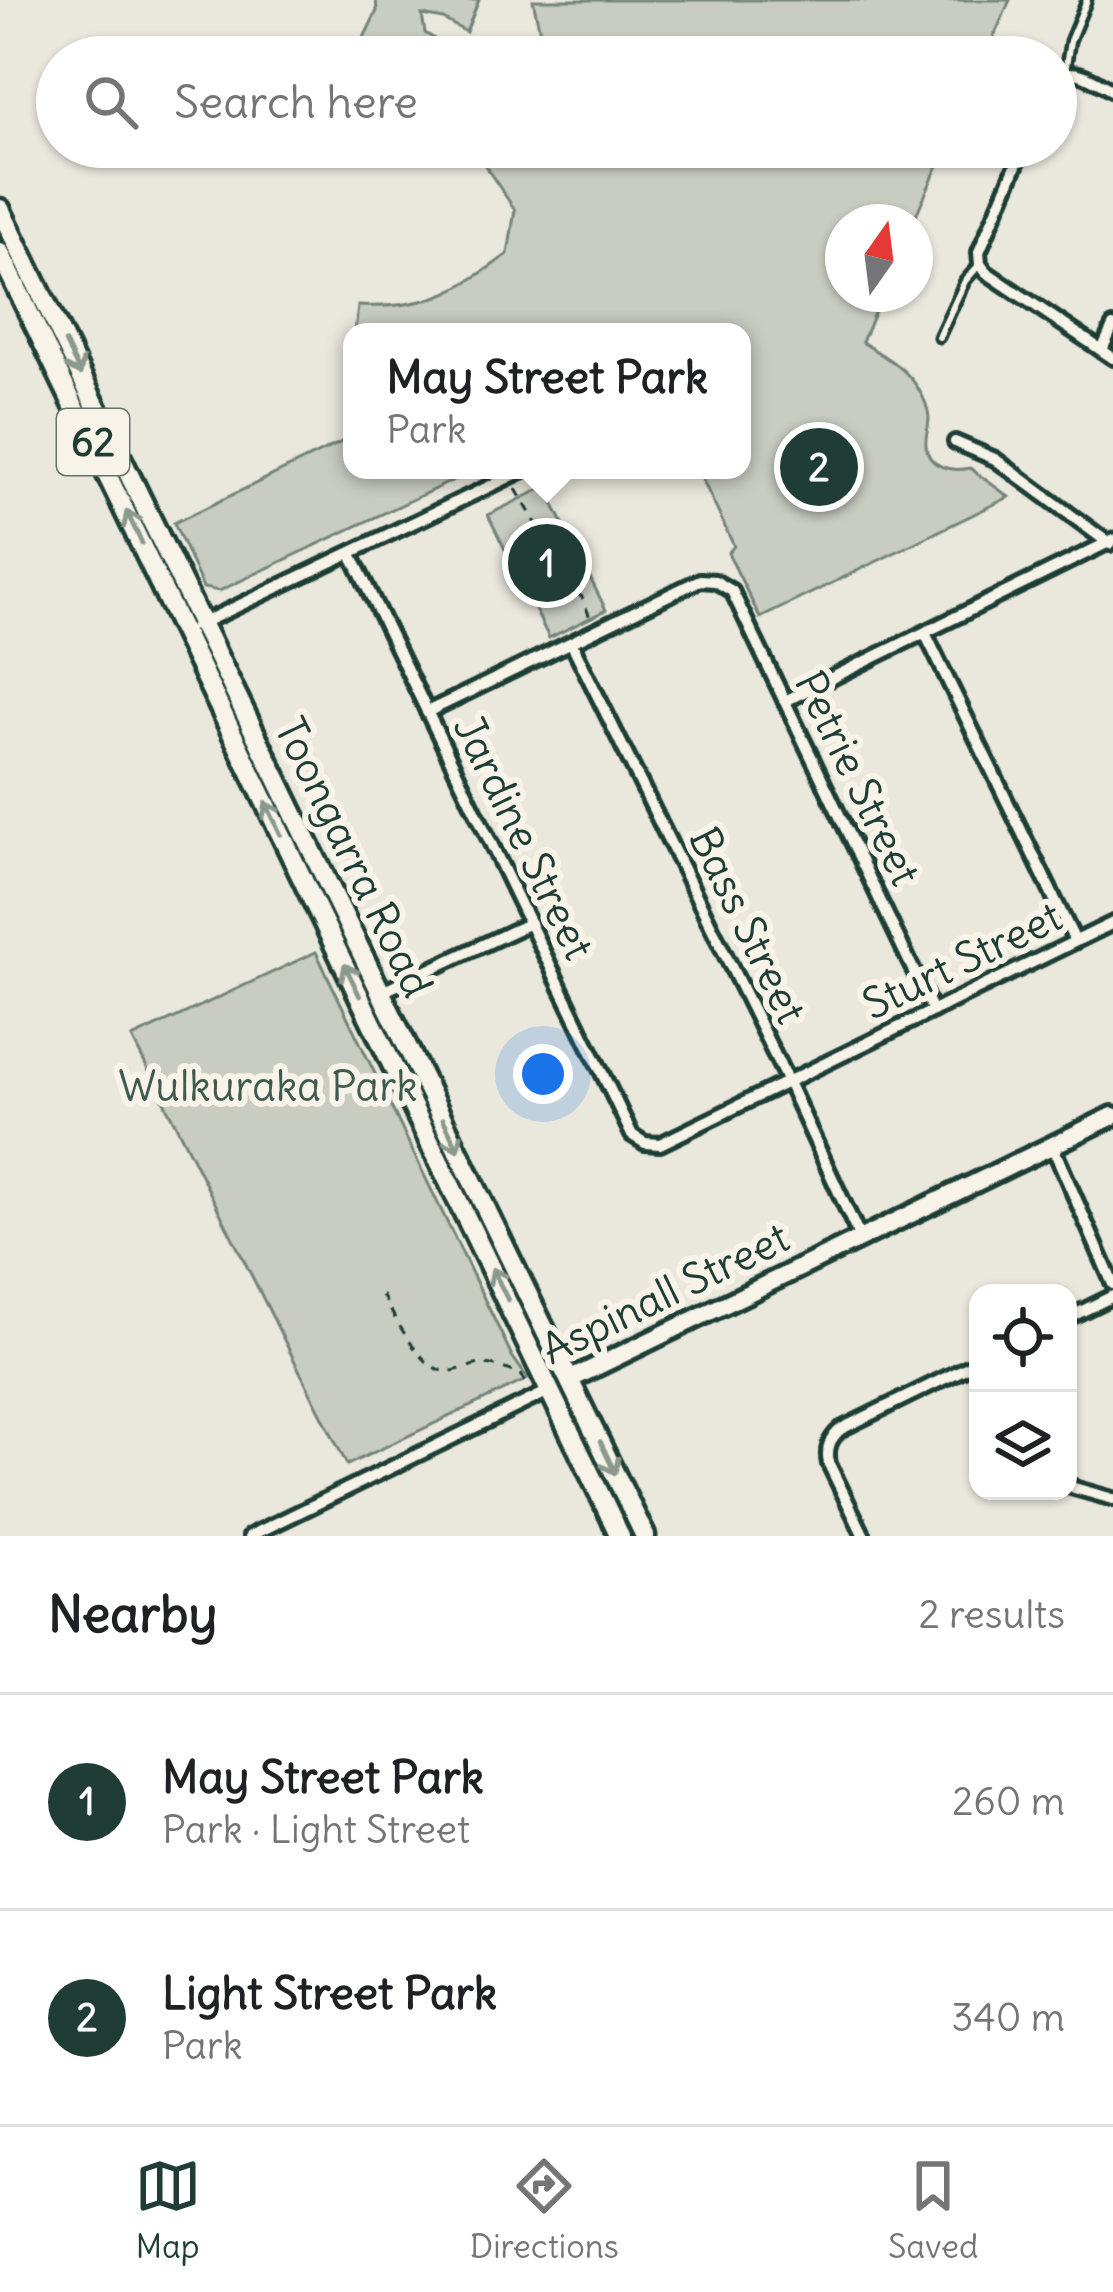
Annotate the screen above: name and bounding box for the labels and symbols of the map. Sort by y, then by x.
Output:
north arrow [825,204,933,312]
one-way arrow [63,340,85,376]
road number: 62 [57,409,129,475]
pin: 2 [780,422,858,512]
one-way arrow [121,510,144,545]
pin: 1 [508,518,586,608]
street label: Petrie Street [784,662,932,894]
street label: Jardine Street [443,706,605,968]
street label: Toongarra Road [264,709,444,1005]
one-way arrow [261,801,284,836]
street label: Bass Street [678,818,818,1032]
street label: Sturt Street [854,890,1070,1030]
one-way arrow [339,962,362,998]
your location [513,1044,573,1104]
park label: Wulkuraka Park [118,1060,418,1112]
one-way arrow [440,1117,463,1153]
street label: Aspinall Street [533,1211,797,1375]
one-way arrow [487,1267,510,1302]
one-way arrow [598,1439,620,1475]

